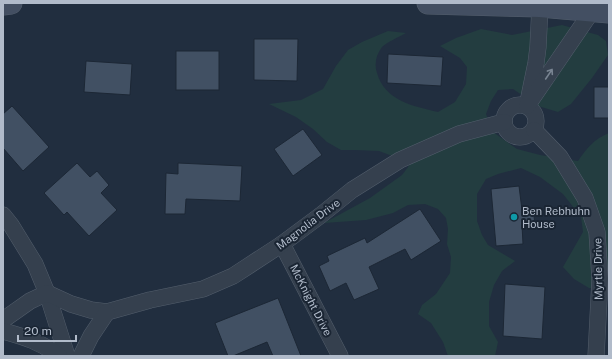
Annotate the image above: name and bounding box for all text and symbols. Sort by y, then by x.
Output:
one-way arrow [545,69,553,80]
street label: Magnolia Drive [274,196,342,252]
place label: Ben Rebhuhn House [522,205,590,230]
marker: Ben Rebhuhn House [509,212,519,222]
street label: Myrtle Drive [591,238,605,300]
street label: McKnight Drive [288,262,334,338]
scale bar [18,317,76,343]
text: 20 m [24,324,52,338]

